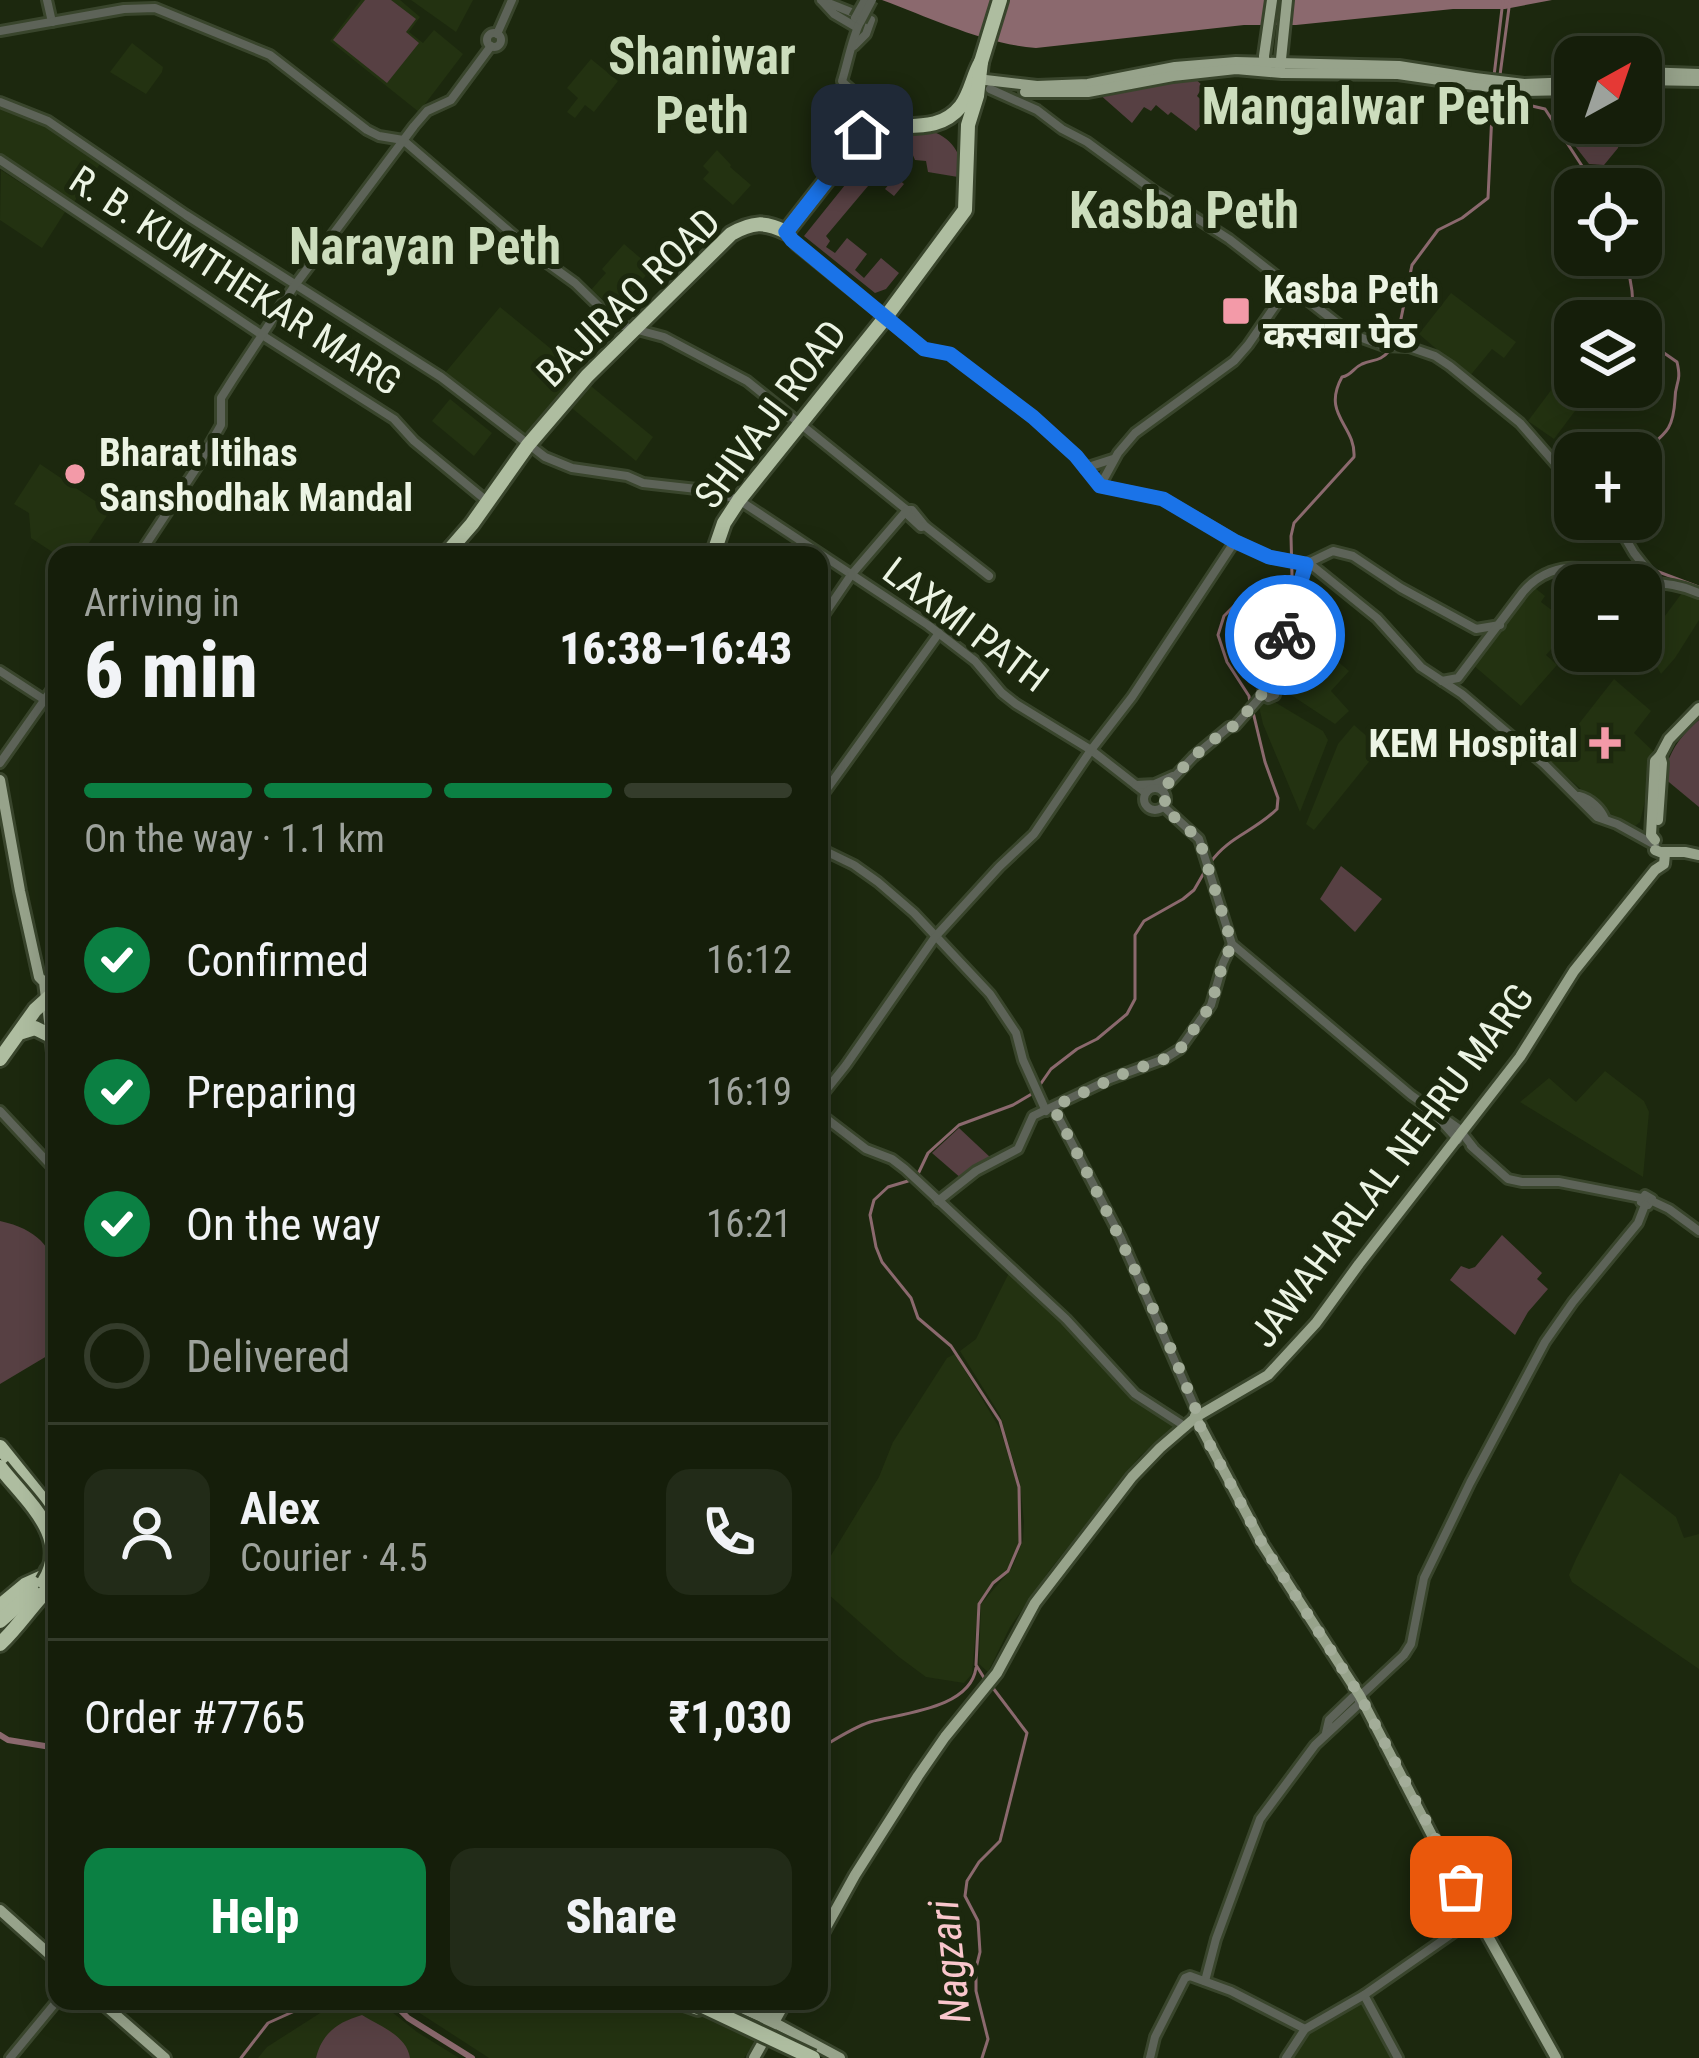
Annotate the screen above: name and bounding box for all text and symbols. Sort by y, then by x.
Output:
district label: Shaniwar Peth [608,27,796,145]
north arrow [1554,36,1662,144]
map controls [1554,36,1662,672]
district label: Mangalwar Peth [1201,77,1531,136]
pin [811,84,913,186]
icon: home [829,102,895,168]
street label: R. B. KUMTHEKAR MARG [61,156,410,405]
button: locate [1554,168,1662,276]
district label: Kasba Peth [1069,181,1299,240]
street label: BAJIRAO ROAD [528,199,730,396]
district label: Narayan Peth [289,217,561,276]
place label: Kasba Peth कसबा पेठ [1263,267,1439,358]
marker: Kasba Peth कसबा पेठ [1220,295,1252,327]
button: layers [1554,300,1662,408]
street label: SHIVAJI ROAD [685,312,856,518]
place label: Bharat Itihas Sanshodhak Mandal [99,430,413,521]
button: + [1554,432,1662,540]
marker: Bharat Itihas Sanshodhak Mandal [62,461,88,487]
street label: LAXMI PATH [874,548,1057,702]
button: − [1554,564,1662,672]
courier [1225,575,1345,695]
text: Arriving in [84,580,240,626]
icon: bike [1252,602,1318,668]
text: 16:38–16:43 [559,622,792,675]
text: 6 min [84,625,258,716]
place label: KEM Hospital [1368,721,1578,767]
marker: KEM Hospital [1589,727,1621,759]
text: On the way · 1.1 km [84,816,385,862]
icon: check [84,927,150,993]
text: Confirmed [186,934,369,987]
text: 16:12 [706,937,792,983]
street label: JAWAHARLAL NEHRU MARG [1240,975,1543,1356]
icon: check [84,1059,150,1125]
text: Preparing [186,1066,357,1119]
text: 16:19 [706,1069,792,1115]
icon: check [84,1191,150,1257]
text: On the way [186,1198,381,1251]
text: 16:21 [706,1201,792,1247]
text: Delivered [186,1330,350,1383]
button: person [84,1469,210,1595]
button: phone [666,1469,792,1595]
text: Alex [240,1482,320,1535]
text: Courier · 4.5 [240,1535,428,1581]
text: Order #7765 [84,1691,305,1744]
text: ₹1,030 [669,1691,792,1744]
pin [1410,1836,1512,1938]
button: Help [84,1848,426,1986]
button: Share [450,1848,792,1986]
icon: bag [1428,1854,1494,1920]
water label: Nagzari [919,1897,980,2026]

